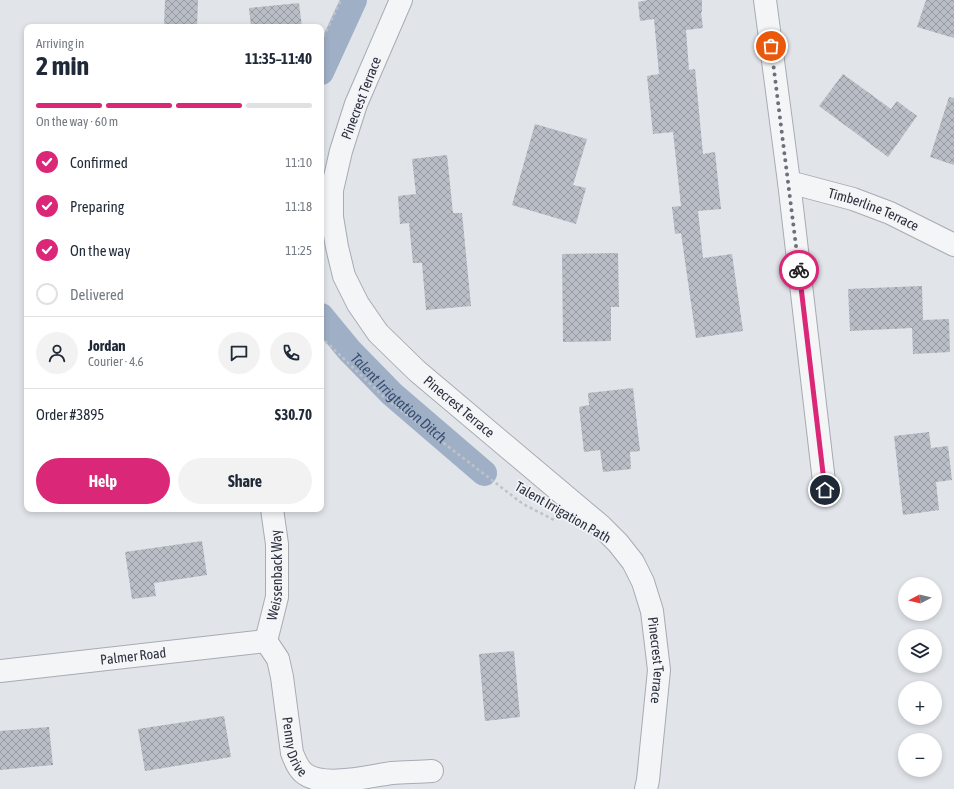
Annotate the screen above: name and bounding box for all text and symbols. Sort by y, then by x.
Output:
pin [754,29,788,63]
icon: bag [760,35,782,57]
text: Arriving in [36,36,84,51]
text: 11:35–11:40 [245,50,312,67]
text: 2 min [36,51,89,81]
street label: Pinecrest Terrace [338,54,384,142]
text: On the way · 60 m [36,114,118,129]
icon: check [36,151,58,173]
text: Confirmed [70,154,128,171]
text: 11:10 [285,155,312,170]
street label: Timberline Terrace [827,185,922,234]
icon: check [36,195,58,217]
text: Preparing [70,198,124,215]
text: 11:18 [285,199,312,214]
icon: check [36,239,58,261]
text: On the way [70,242,131,259]
text: 11:25 [285,243,312,258]
courier [779,250,819,290]
icon: bike [788,259,810,281]
text: Delivered [70,286,124,303]
button: person [36,332,78,374]
button: chat [218,332,260,374]
button: phone [270,332,312,374]
text: Jordan [88,337,126,354]
water label: Talent Irrigtation Ditch [348,349,450,446]
text: Courier · 4.6 [88,354,144,369]
street label: Pinecrest Terrace [421,372,498,441]
text: Order #3895 [36,406,104,423]
text: $30.70 [275,406,312,423]
button: Help [36,458,170,504]
button: Share [178,458,312,504]
pin [808,473,842,507]
street label: Talent Irrigation Path [512,478,614,546]
icon: home [814,479,836,501]
street label: Weissenback Way [263,529,285,622]
north arrow [898,577,942,621]
map controls [898,577,942,777]
street label: Pinecrest Terrace [645,616,667,704]
button: layers [898,629,942,673]
street label: Palmer Road [99,644,167,668]
button: + [898,681,942,725]
street label: Penny Drive [279,716,310,780]
button: − [898,733,942,777]

